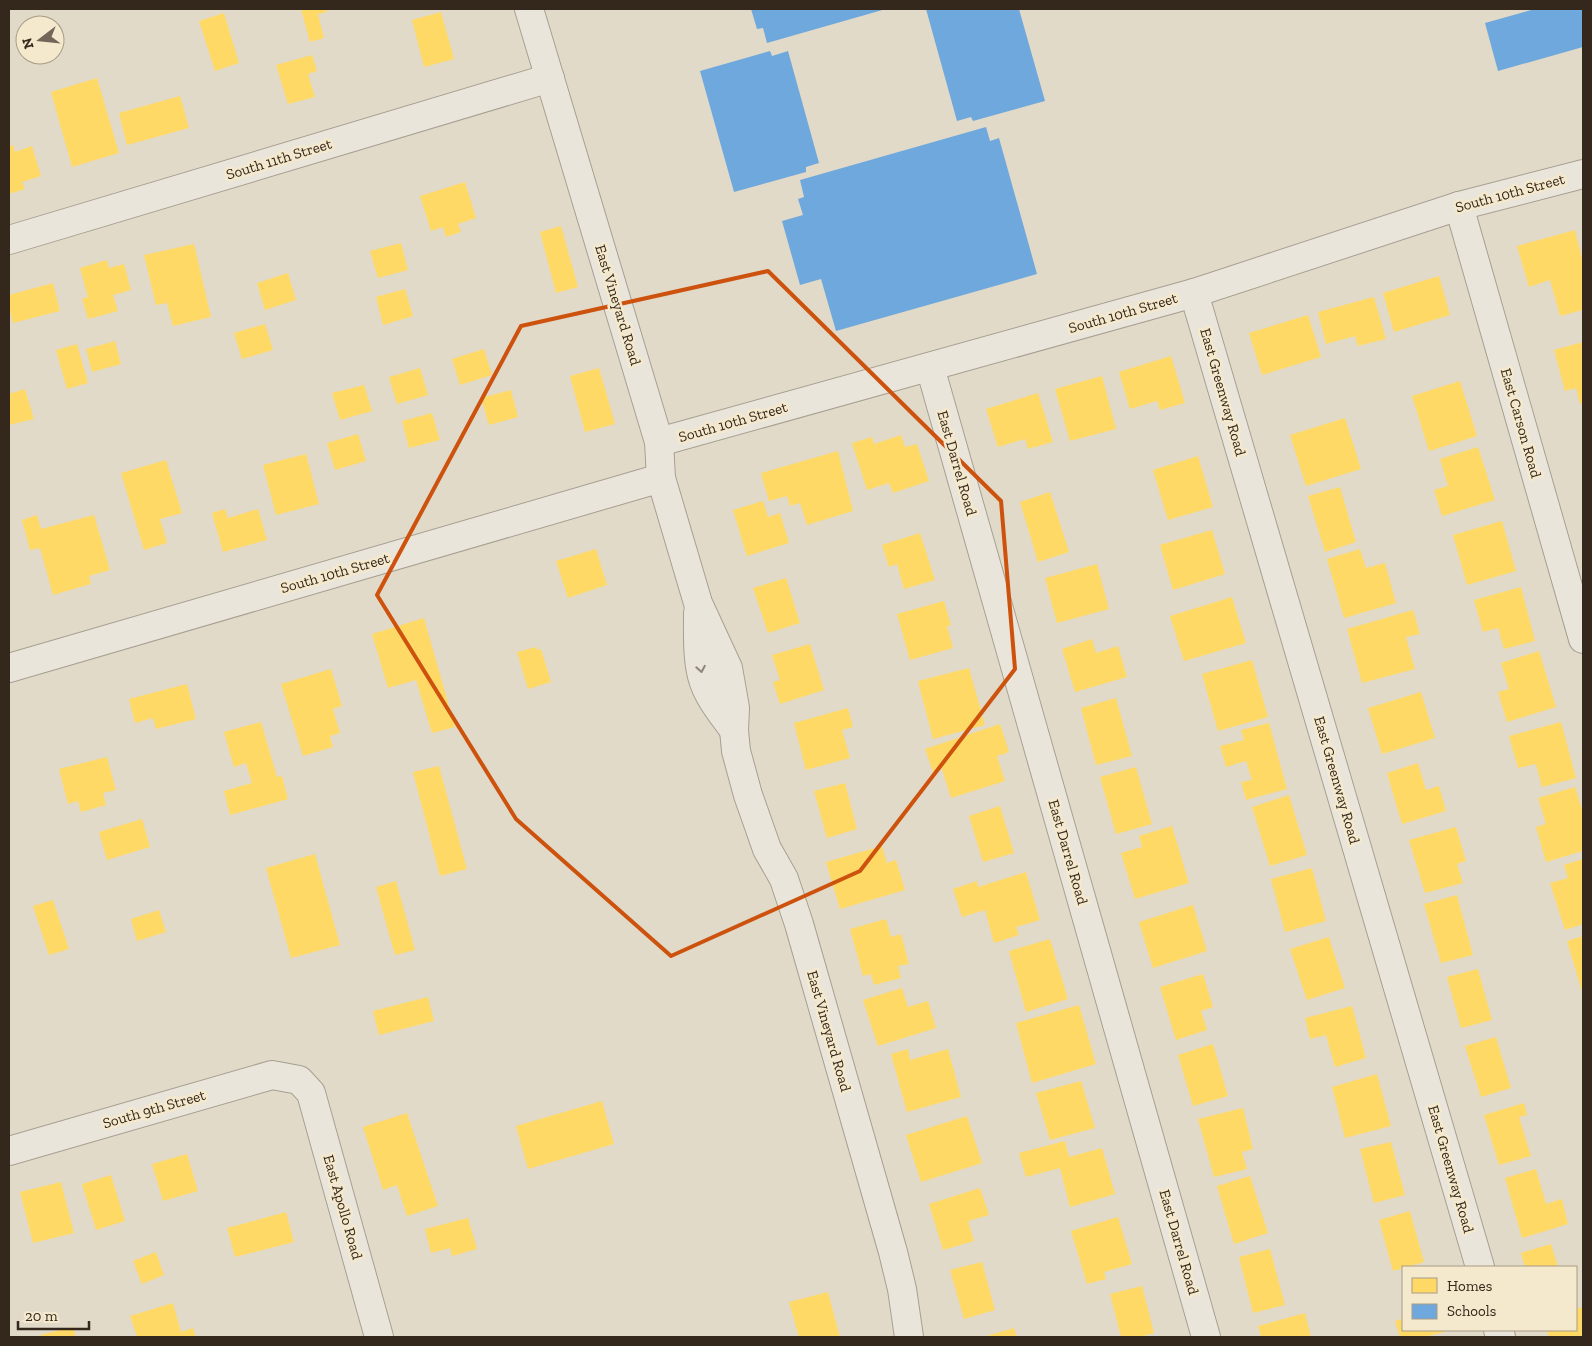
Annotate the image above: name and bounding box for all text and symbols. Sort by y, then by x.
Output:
north arrow [15,15,65,65]
text: N [18,36,38,51]
street label: South 11th Street [224,134,334,184]
street label: South 10th Street [1453,170,1567,216]
street label: East Vineyard Road [591,243,645,368]
street label: South 10th Street [1066,289,1180,337]
street label: East Greenway Road [1196,326,1250,459]
street label: East Carson Road [1497,366,1545,481]
street label: South 10th Street [676,398,790,446]
street label: East Darrel Road [933,408,981,518]
street label: South 10th Street [278,549,392,597]
one-way arrow [696,665,706,674]
street label: East Greenway Road [1310,714,1364,847]
street label: East Darrel Road [1044,797,1092,907]
street label: East Vineyard Road [803,968,855,1094]
street label: South 9th Street [101,1086,208,1132]
street label: East Greenway Road [1424,1103,1478,1236]
street label: East Apollo Road [319,1153,367,1262]
street label: East Darrel Road [1155,1187,1203,1297]
legend [1402,1266,1577,1331]
text: Homes [1447,1277,1492,1295]
scale bar [18,1298,89,1330]
text: Schools [1447,1302,1496,1320]
text: 20 m [25,1307,58,1325]

